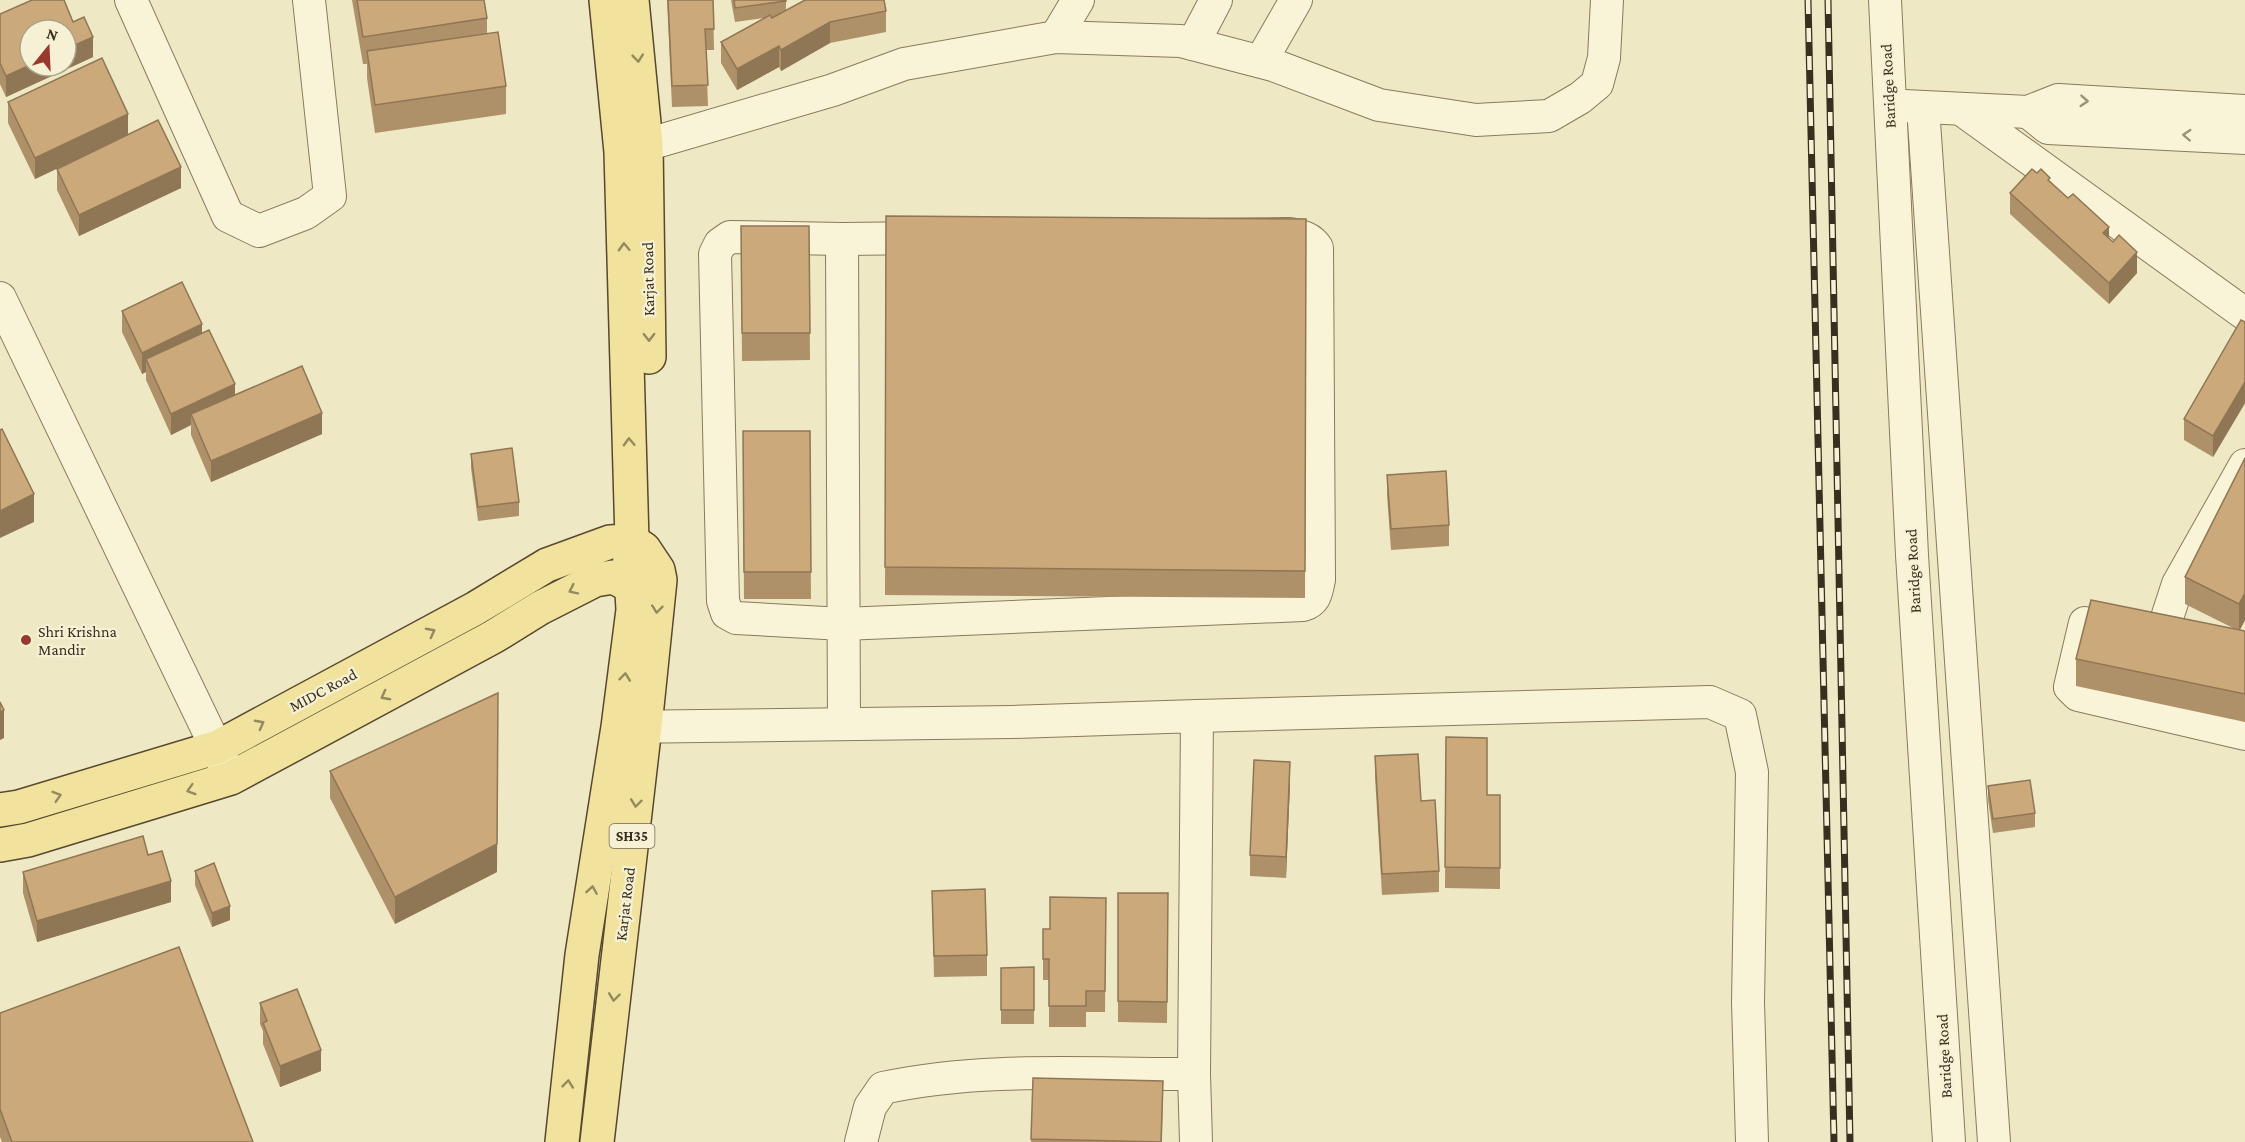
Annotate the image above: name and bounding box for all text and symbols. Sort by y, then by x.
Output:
north arrow [18,18,78,78]
text: N [45,24,60,44]
street label: Baridge Road [1877,43,1900,129]
one-way arrow [631,54,644,63]
one-way arrow [2080,95,2089,108]
one-way arrow [2182,128,2191,141]
street label: Karjat Road [639,241,658,316]
one-way arrow [617,243,630,252]
one-way arrow [643,332,655,341]
one-way arrow [623,438,635,447]
street label: Baridge Road [1902,528,1925,614]
one-way arrow [568,583,579,595]
one-way arrow [651,605,664,614]
place label: Shri Krishna Mandir [38,623,117,658]
one-way arrow [425,628,436,639]
marker: Shri Krishna Mandir [19,633,33,647]
street label: MIDC Road [286,665,360,715]
one-way arrow [618,672,630,681]
one-way arrow [380,689,391,700]
one-way arrow [253,720,264,731]
one-way arrow [186,783,197,795]
one-way arrow [51,791,61,803]
one-way arrow [631,799,643,808]
road number: SH35 [610,824,654,848]
street label: Karjat Road [612,866,639,942]
one-way arrow [585,886,598,896]
one-way arrow [608,992,621,1002]
street label: Baridge Road [1933,1013,1956,1099]
one-way arrow [561,1079,574,1088]

